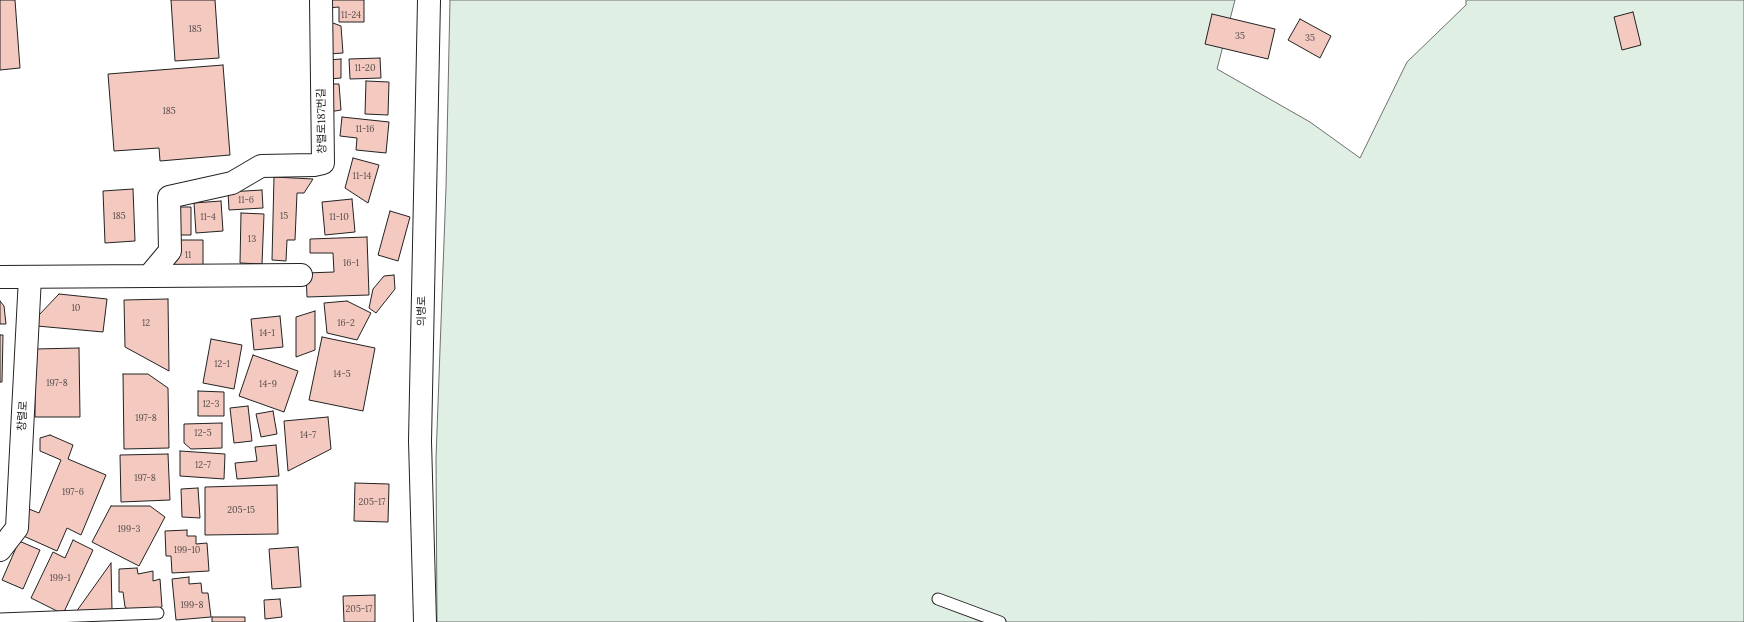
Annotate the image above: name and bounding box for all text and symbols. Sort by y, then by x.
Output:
house number: 11-24 [341,10,361,20]
house number: 185 [188,24,202,34]
house number: 35 [1235,31,1245,41]
house number: 35 [1305,33,1315,43]
house number: 11-20 [355,63,375,73]
street label: 창렬로187번길 [315,88,329,154]
house number: 185 [162,106,176,116]
house number: 11-16 [355,124,375,134]
house number: 11-14 [353,171,371,181]
house number: 11-6 [238,195,254,205]
house number: 185 [112,211,126,221]
house number: 15 [280,211,288,221]
house number: 11-4 [200,212,216,222]
house number: 11-10 [329,212,349,222]
house number: 13 [248,234,256,244]
house number: 11 [185,250,191,260]
house number: 16-1 [343,258,359,268]
street label: 의병로 [415,296,429,326]
house number: 10 [72,303,80,313]
house number: 12 [142,318,150,328]
house number: 16-2 [337,318,355,328]
house number: 14-1 [259,328,275,338]
house number: 12-1 [214,359,230,369]
house number: 14-5 [333,369,351,379]
house number: 197-8 [46,378,68,388]
house number: 14-9 [259,379,277,389]
house number: 12-3 [202,399,220,409]
street label: 창렬로 [16,400,30,432]
house number: 197-8 [135,413,157,423]
house number: 12-5 [194,428,212,438]
house number: 14-7 [300,430,316,440]
house number: 12-7 [195,460,211,470]
house number: 197-8 [134,473,156,483]
house number: 197-6 [62,487,84,497]
house number: 205-17 [359,497,385,507]
house number: 205-15 [227,505,255,515]
house number: 199-3 [118,524,140,534]
house number: 199-10 [174,545,200,555]
house number: 199-1 [49,573,71,583]
house number: 199-8 [180,600,204,610]
house number: 205-17 [346,604,372,614]

